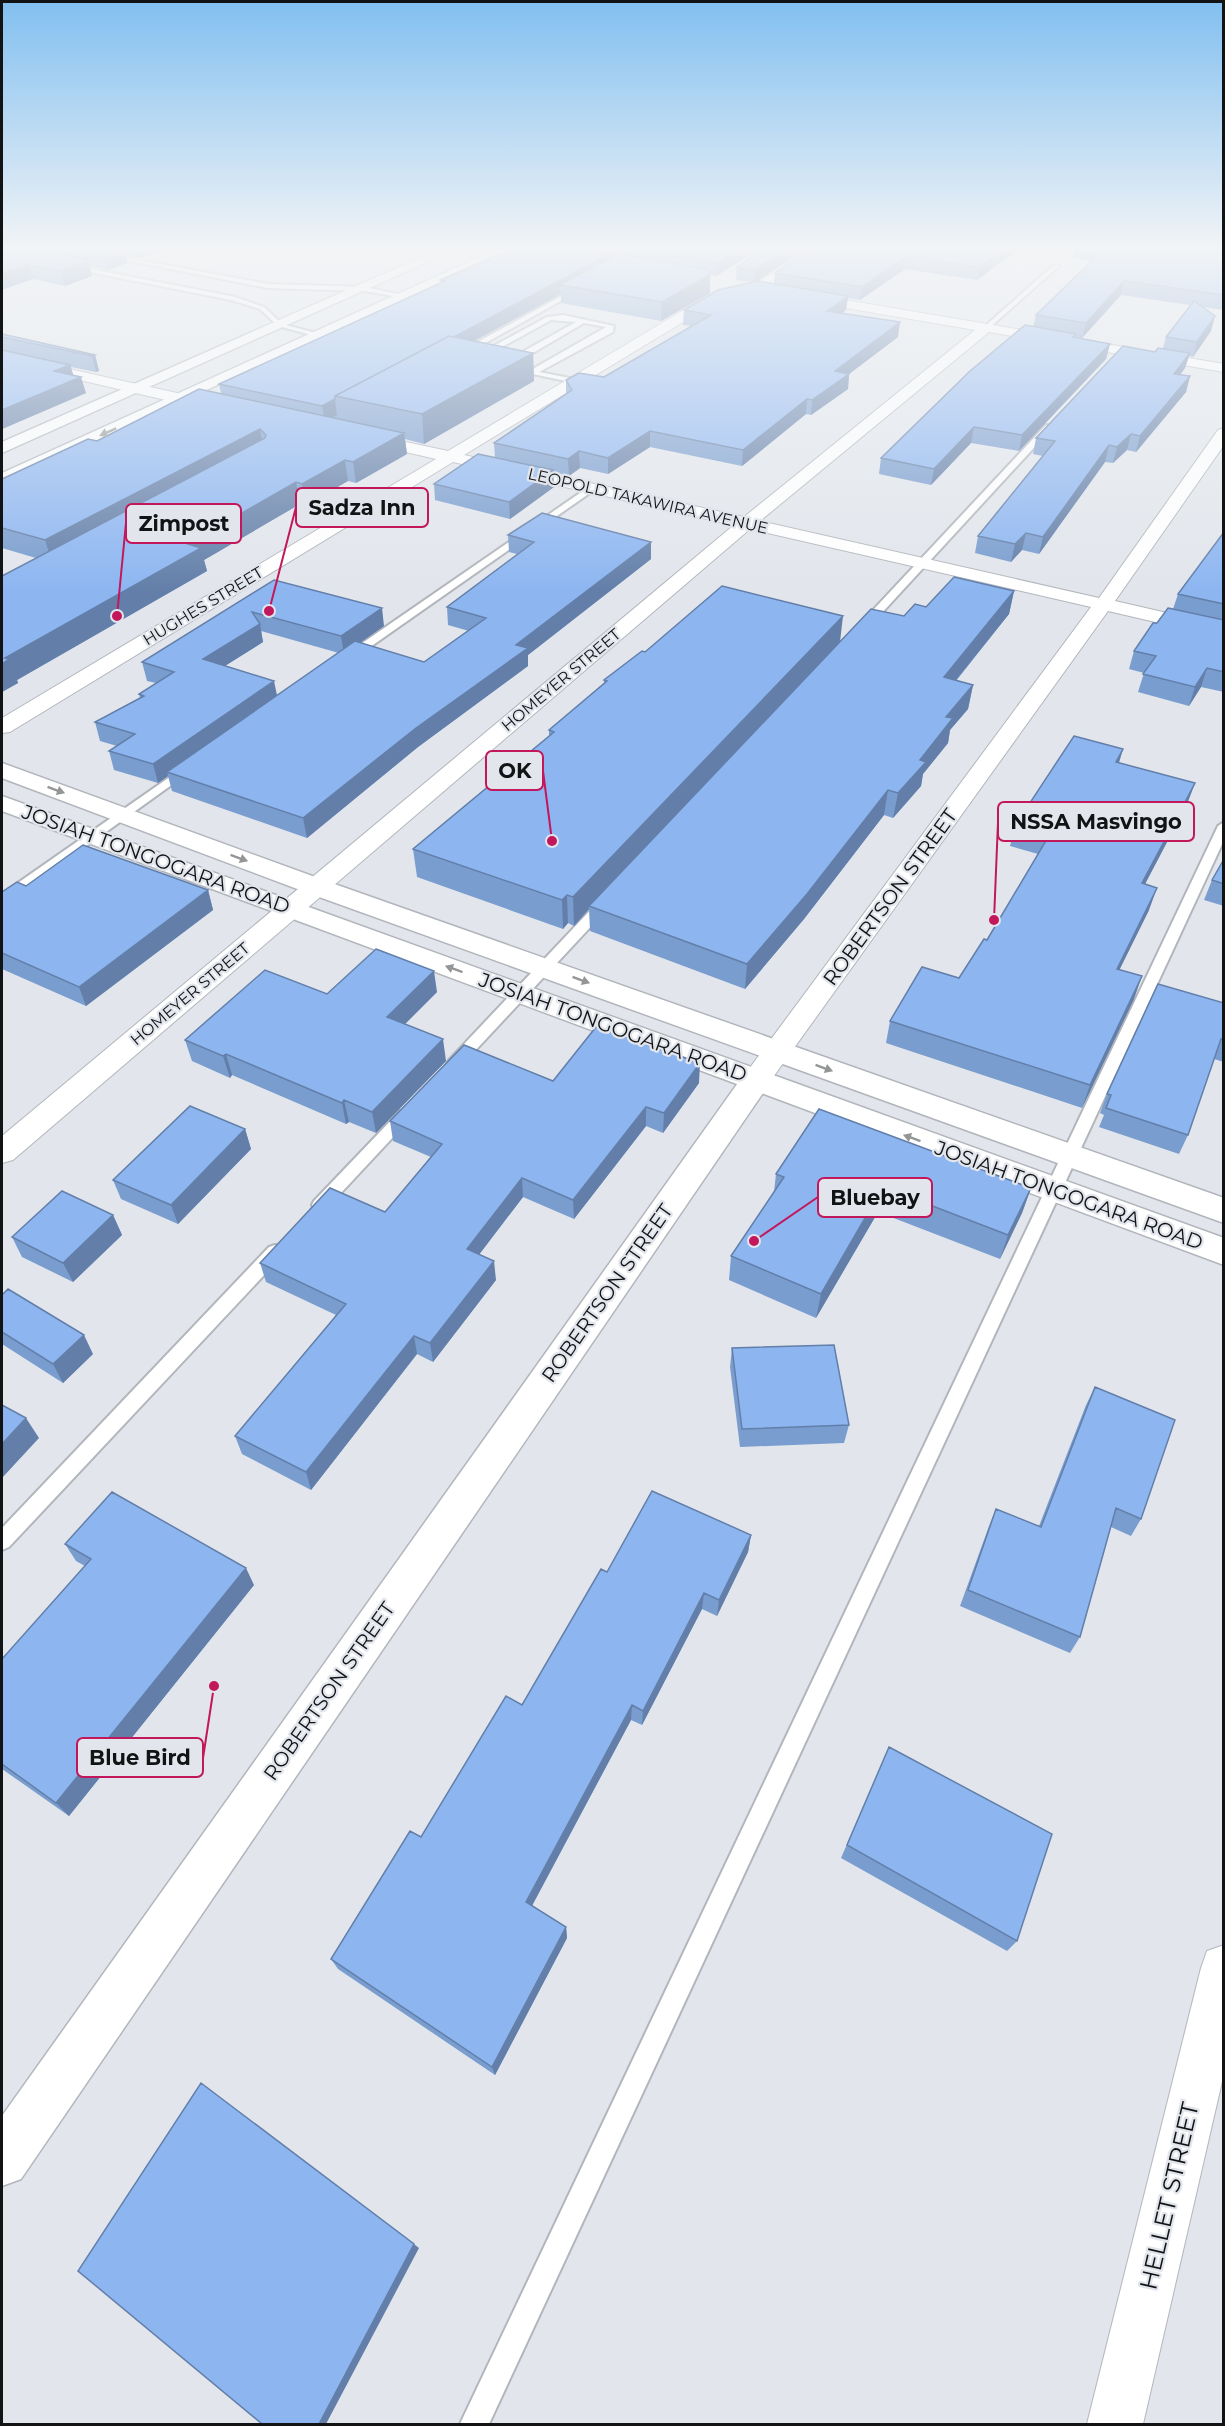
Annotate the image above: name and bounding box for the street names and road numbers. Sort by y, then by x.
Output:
street label: LEOPOLD TAKAWIRA AVENUE [526,464,770,538]
street label: HUGHES STREET [139,562,267,649]
street label: HOMEYER STREET [498,624,625,735]
street label: JOSIAH TONGOGARA ROAD [18,799,293,919]
street label: ROBERTSON STREET [818,804,962,990]
street label: HOMEYER STREET [127,938,254,1049]
street label: JOSIAH TONGOGARA ROAD [475,967,750,1087]
street label: JOSIAH TONGOGARA ROAD [931,1135,1206,1255]
street label: ROBERTSON STREET [536,1199,678,1387]
street label: ROBERTSON STREET [258,1597,400,1785]
street label: HELLET STREET [1133,2099,1205,2293]

